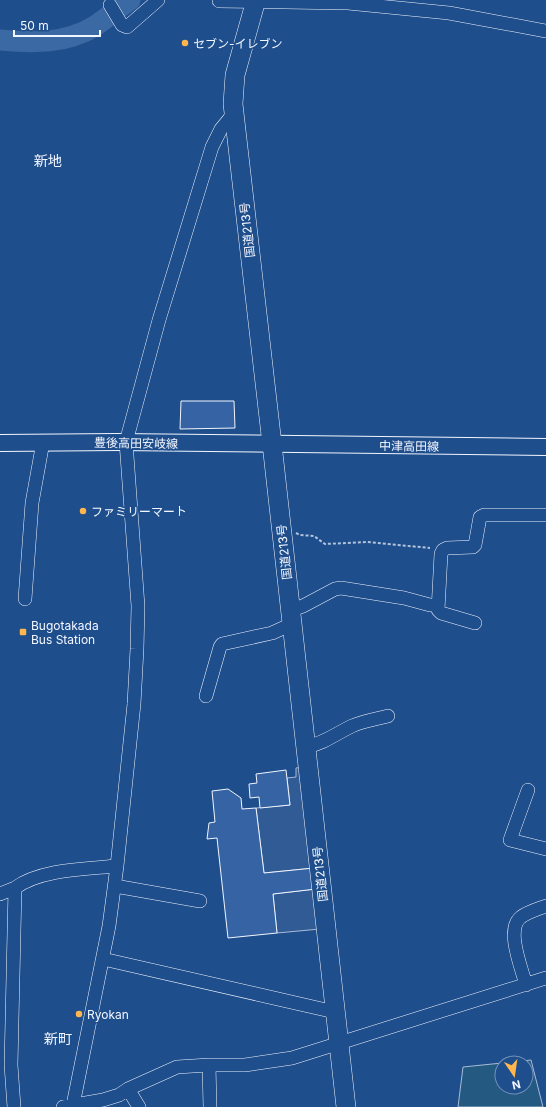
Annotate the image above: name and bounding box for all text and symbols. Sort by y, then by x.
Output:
scale bar [14,12,100,38]
text: 50 m [20,18,49,33]
place label: セブン-イレブン [193,36,283,51]
marker: セブン-イレブン [180,38,190,48]
district label: 新地 [34,152,62,169]
street label: 国道213号 [237,202,257,258]
street label: 豊後高田安岐線 [94,435,178,451]
street label: 中津高田線 [379,438,439,454]
place label: ファミリーマート [91,504,187,519]
marker: ファミリーマート [78,506,88,516]
street label: 国道213号 [274,524,294,580]
place label: Bugotakada Bus Station [31,618,99,647]
marker: Bugotakada Bus Station [18,627,28,637]
street label: 国道213号 [310,846,330,902]
place label: Ryokan [87,1007,129,1022]
marker: Ryokan [74,1009,84,1019]
district label: 新町 [44,1030,72,1047]
north arrow [494,1055,534,1095]
text: N [511,1077,522,1093]

